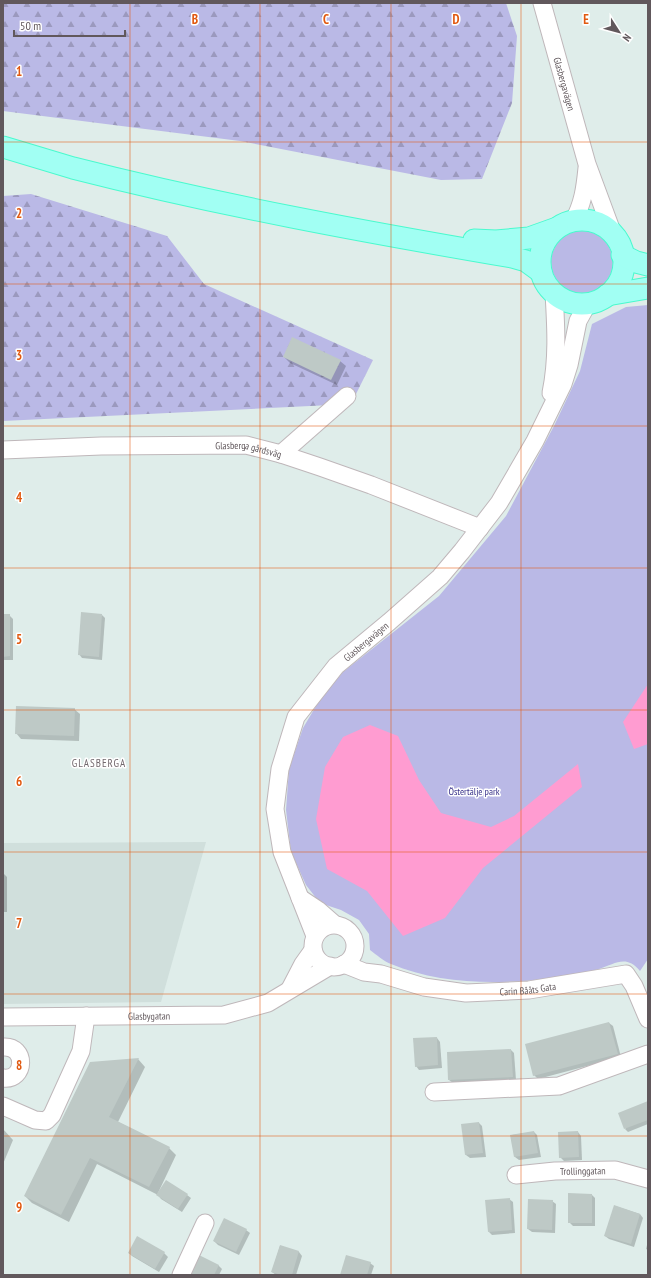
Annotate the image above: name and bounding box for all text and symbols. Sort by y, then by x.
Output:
text: B [192,11,198,28]
text: C [323,11,329,28]
text: D [453,11,460,28]
text: E [583,11,589,28]
scale bar [14,12,125,38]
north arrow [599,12,639,52]
text: 50 m [20,18,41,33]
text: N [620,31,635,44]
street label: Glasbergavägen [550,56,578,112]
text: 1 [16,63,22,80]
text: 2 [16,205,22,222]
text: 3 [16,347,22,364]
street label: Glasberga gårdsväg [215,439,283,461]
text: 4 [16,489,23,506]
street label: Glasbergavägen [341,619,391,664]
text: 5 [16,631,22,648]
district label: GLASBERGA [72,756,126,770]
text: 6 [16,773,22,790]
park label: Östertälje park [448,785,500,798]
text: 7 [16,915,22,932]
street label: Carin Bååts Gata [499,980,557,998]
street label: Glasbygatan [128,1009,170,1023]
text: 8 [16,1057,22,1074]
street label: Trollinggatan [560,1164,606,1178]
text: 9 [16,1199,22,1216]

